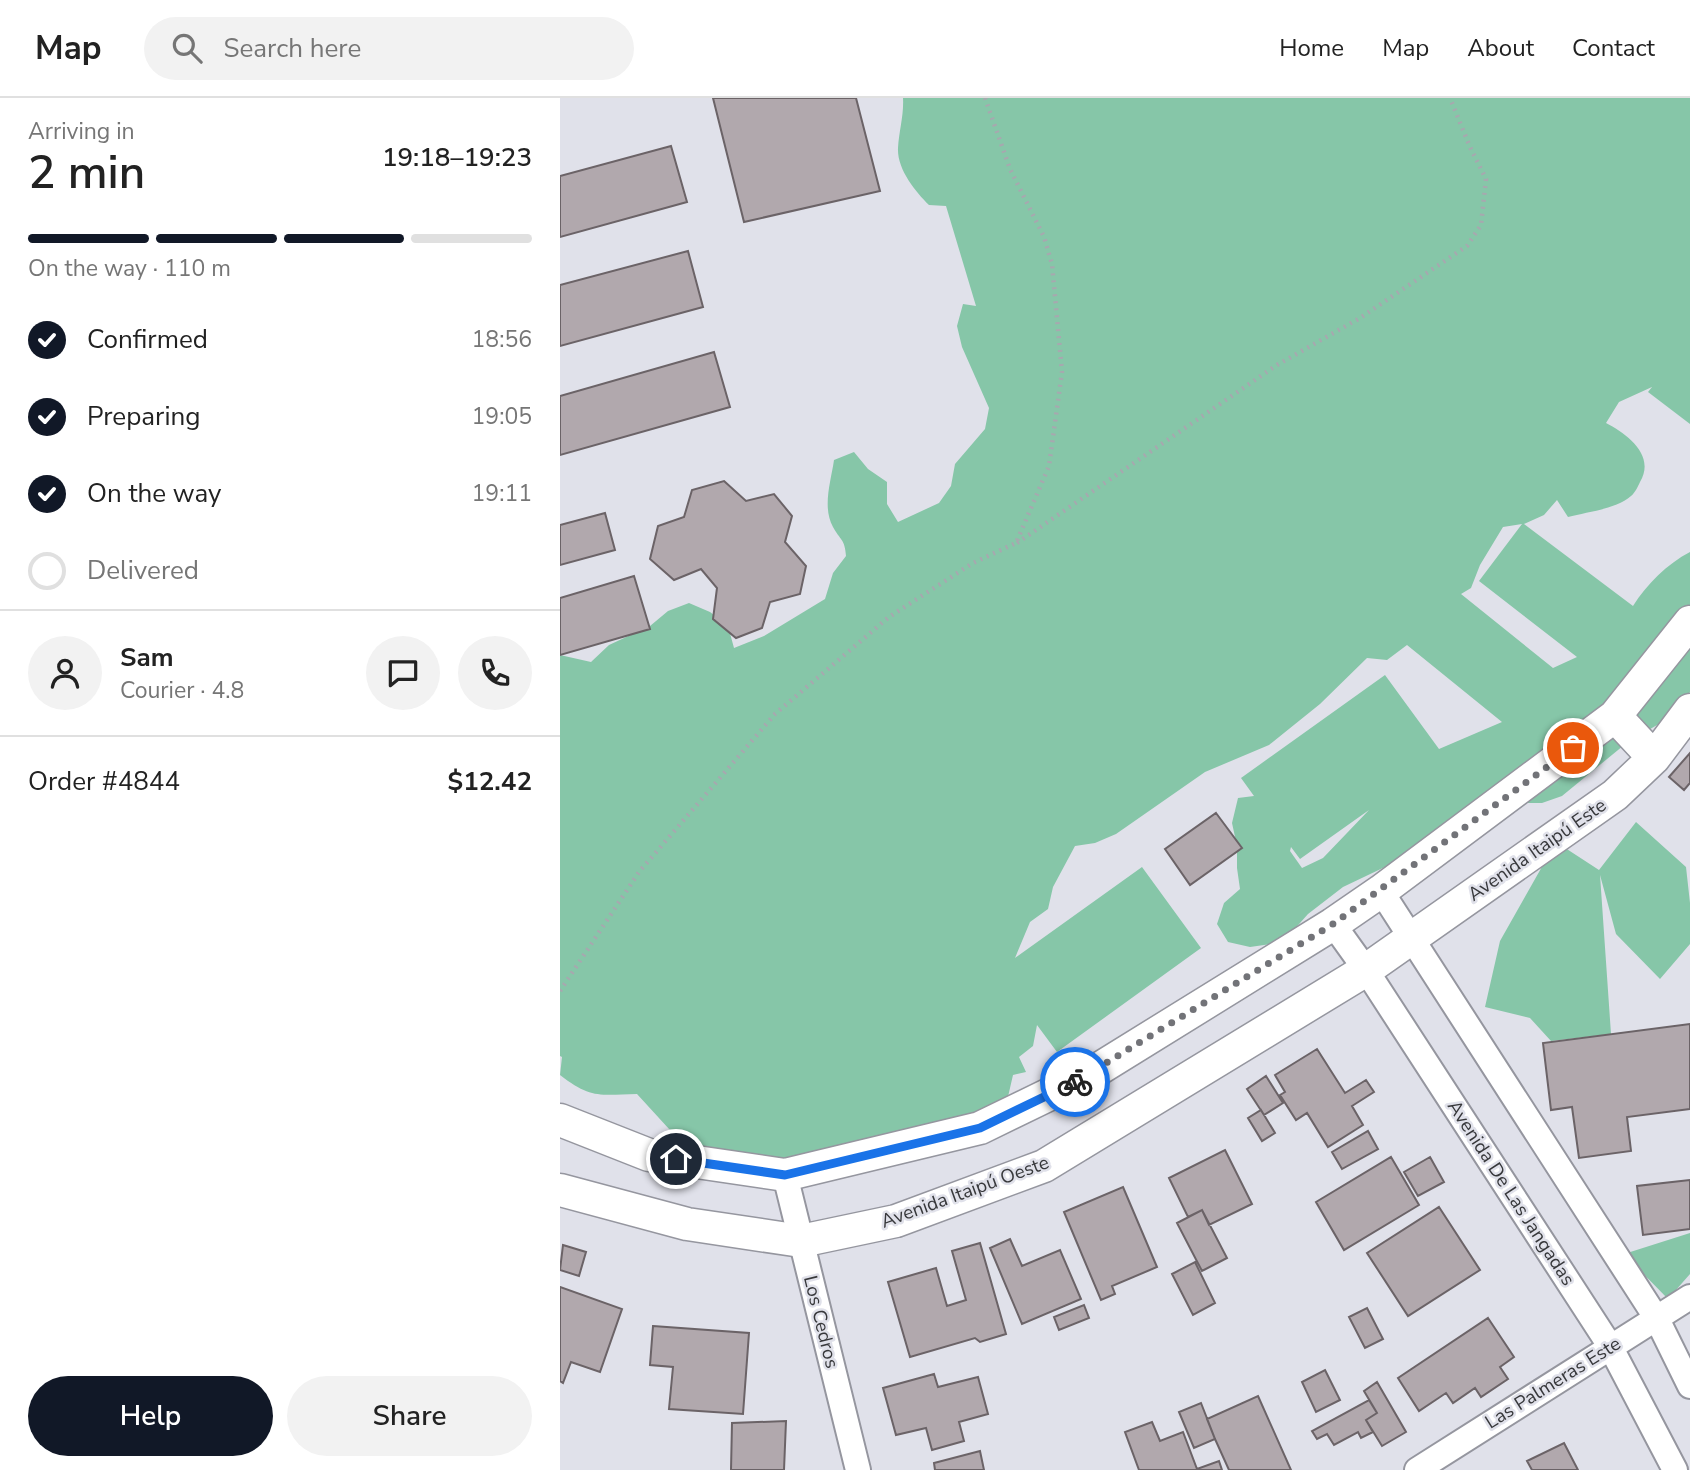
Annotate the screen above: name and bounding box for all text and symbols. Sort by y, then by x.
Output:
search box [144,17,634,80]
text: Map [35,26,102,71]
icon: search [168,29,206,67]
text: Search here [224,31,361,66]
text: Home [1279,32,1344,64]
text: Map [1382,32,1429,64]
text: About [1467,32,1534,64]
text: Contact [1572,32,1655,64]
text: Arriving in [28,116,135,147]
text: 19:18–19:23 [382,140,532,175]
text: 2 min [28,141,145,204]
text: On the way · 110 m [28,253,231,284]
icon: check [28,321,66,359]
text: Confirmed [87,322,208,357]
text: 18:56 [472,324,532,355]
icon: check [28,398,66,436]
text: Preparing [87,399,200,434]
text: 19:05 [472,401,532,432]
icon: check [28,475,66,513]
text: On the way [87,476,221,511]
text: 19:11 [472,478,532,509]
text: Delivered [87,553,199,588]
button: person [28,636,102,710]
button: chat [366,636,440,710]
button: phone [458,636,532,710]
text: Sam [120,640,173,675]
text: Courier · 4.8 [120,675,244,706]
pin [1543,718,1603,778]
icon: bag [1554,729,1592,767]
text: Order #4844 [28,764,180,799]
text: $12.42 [448,764,532,799]
street label: Avenida Itaipú Este [1463,792,1611,908]
courier [1040,1047,1110,1117]
icon: bike [1056,1063,1094,1101]
street label: Avenida De Las Jangadas [1441,1095,1581,1291]
pin [646,1129,706,1189]
icon: home [657,1140,695,1178]
street label: Avenida Itaipú Oeste [877,1149,1053,1235]
street label: Los Cedros [797,1273,845,1371]
street label: Las Palmeras Este [1480,1331,1626,1435]
button: Help [28,1376,273,1456]
button: Share [287,1376,532,1456]

